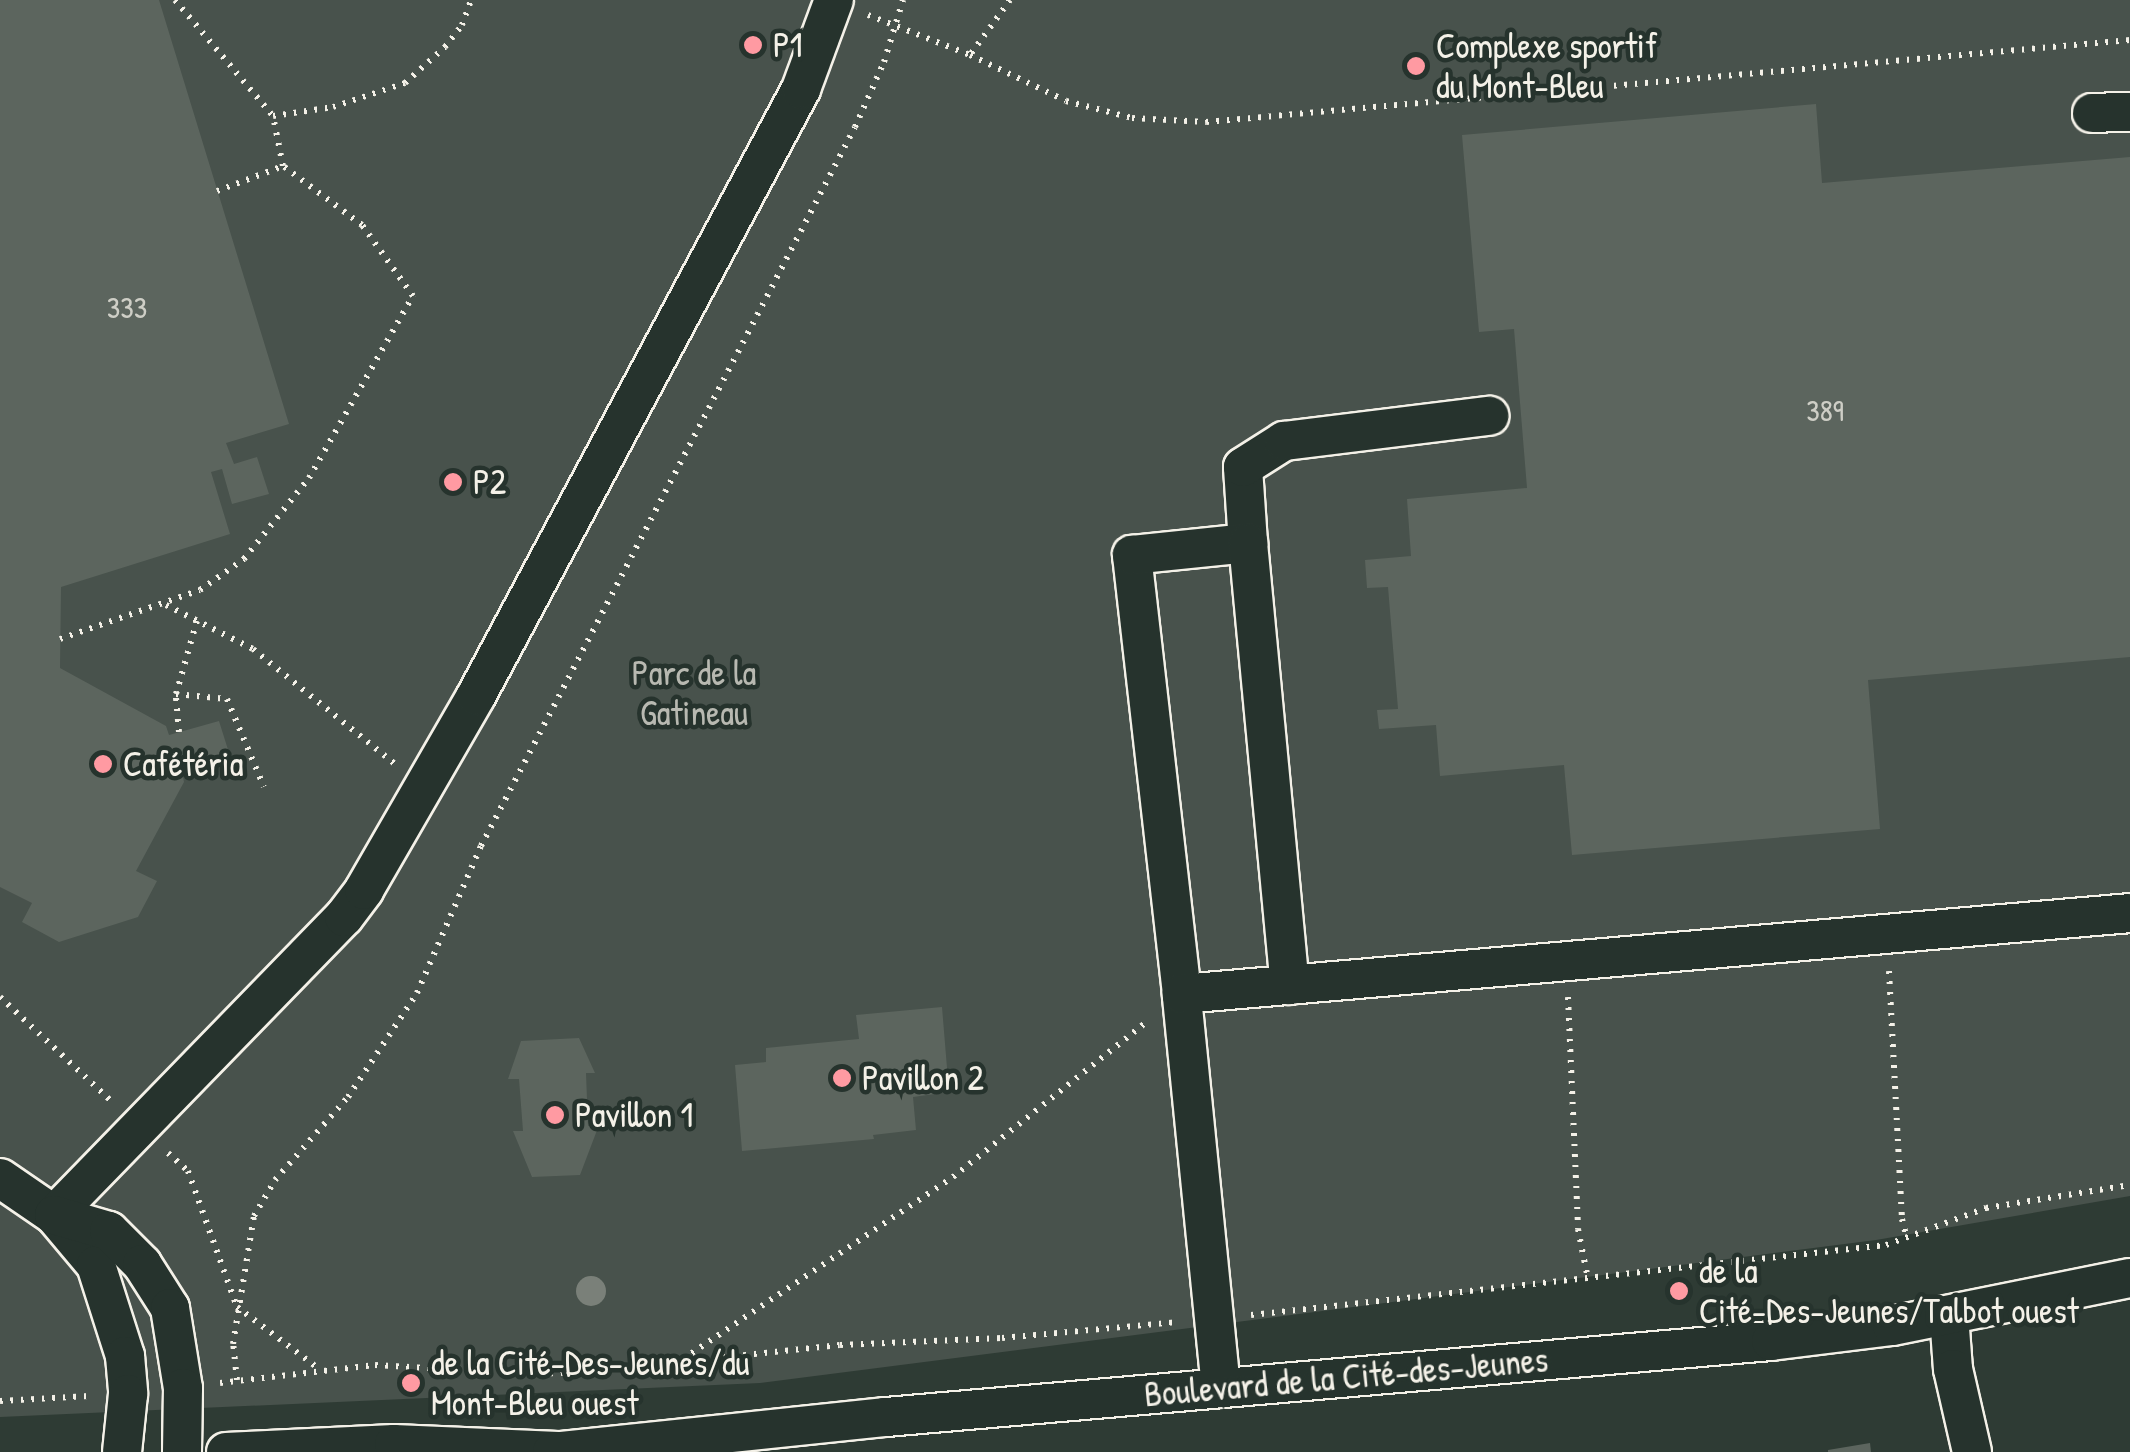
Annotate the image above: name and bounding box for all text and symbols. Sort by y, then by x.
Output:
place label: P1 [773,24,803,66]
place label: Complexe sportif du Mont-Bleu [1436,25,1657,107]
marker: P1 [742,34,764,56]
marker: Complexe sportif du Mont-Bleu [1405,55,1427,77]
house number: 333 [107,289,147,325]
house number: 389 [1806,392,1844,428]
place label: P2 [473,461,506,503]
marker: P2 [442,471,464,493]
park label: Parc de la Gatineau [632,652,756,734]
place label: Cafétéria [123,743,243,785]
marker: Cafétéria [92,753,114,775]
place label: Pavillon 2 [862,1057,984,1099]
marker: Pavillon 2 [831,1067,853,1089]
place label: Pavillon 1 [575,1094,693,1136]
marker: Pavillon 1 [544,1104,566,1126]
place label: de la Cité-Des-Jeunes/Talbot ouest [1699,1250,2079,1332]
marker: de la Cité-Des-Jeunes/Talbot ouest [1668,1280,1690,1302]
street label: Boulevard de la Cité-des-Jeunes [1142,1338,1550,1416]
place label: de la Cité-Des-Jeunes/du Mont-Bleu ouest [431,1342,750,1424]
marker: de la Cité-Des-Jeunes/du Mont-Bleu ouest [400,1372,422,1394]

